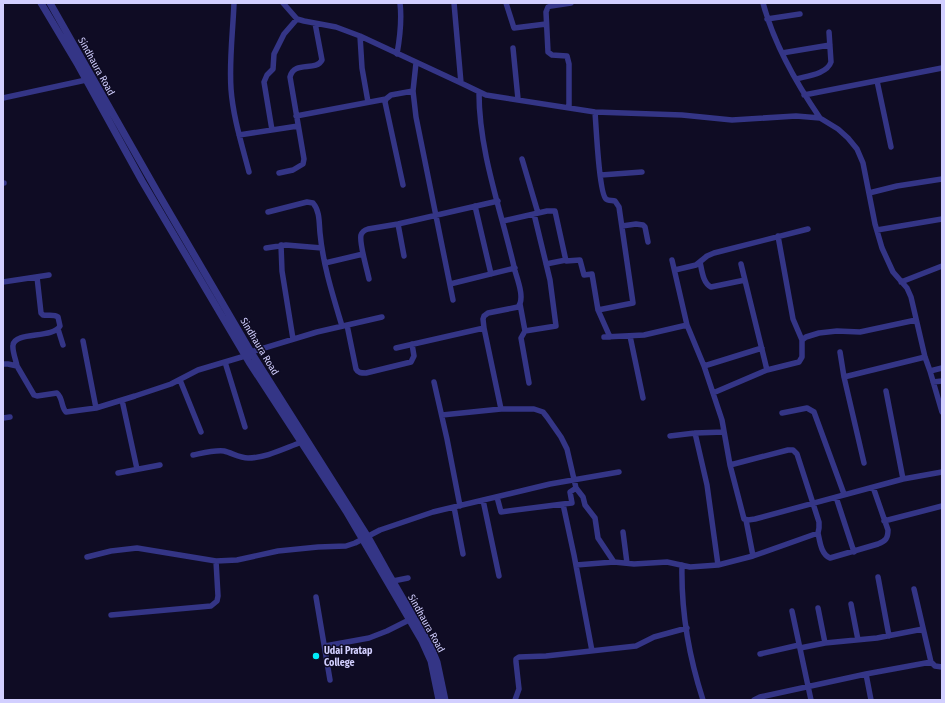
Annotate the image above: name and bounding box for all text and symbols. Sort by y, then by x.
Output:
street label: Sindhaura Road [75,35,117,98]
street label: Sindhaura Road [237,316,281,377]
street label: Sindhaura Road [405,592,447,655]
place label: Udai Pratap College [324,645,373,669]
marker: Udai Pratap College [311,651,321,661]

